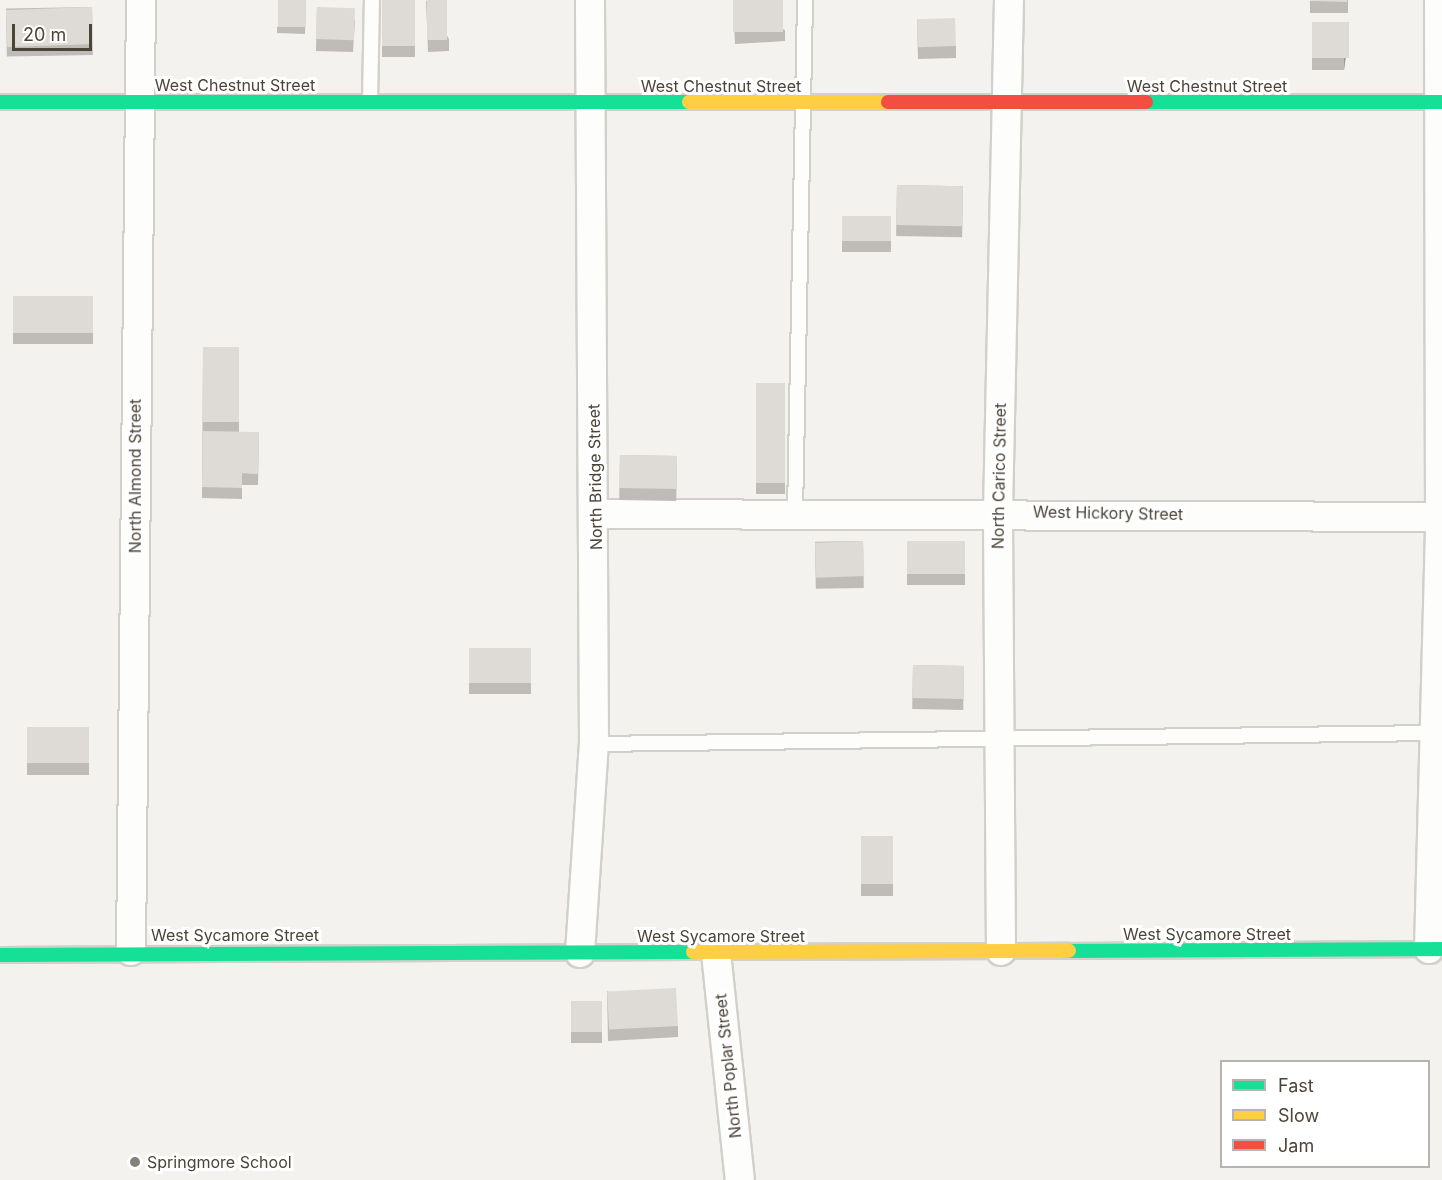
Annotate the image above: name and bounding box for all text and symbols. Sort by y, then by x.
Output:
scale bar [15,12,94,50]
text: 20 m [23,24,66,45]
street label: West Chestnut Street [155,75,315,95]
street label: West Chestnut Street [641,76,801,96]
street label: West Chestnut Street [1127,76,1287,96]
street label: North Almond Street [125,399,145,553]
street label: North Carico Street [988,403,1010,549]
street label: North Bridge Street [584,404,606,550]
street label: West Hickory Street [1033,502,1183,524]
street label: West Sycamore Street [1123,924,1291,944]
street label: West Sycamore Street [151,925,319,945]
street label: West Sycamore Street [637,926,805,946]
street label: North Poplar Street [711,993,745,1139]
legend [1220,1060,1430,1168]
text: Fast [1278,1075,1314,1096]
text: Slow [1278,1105,1319,1126]
text: Jam [1278,1135,1314,1156]
place label: Springmore School [147,1152,292,1172]
marker: Springmore School [128,1155,142,1169]

